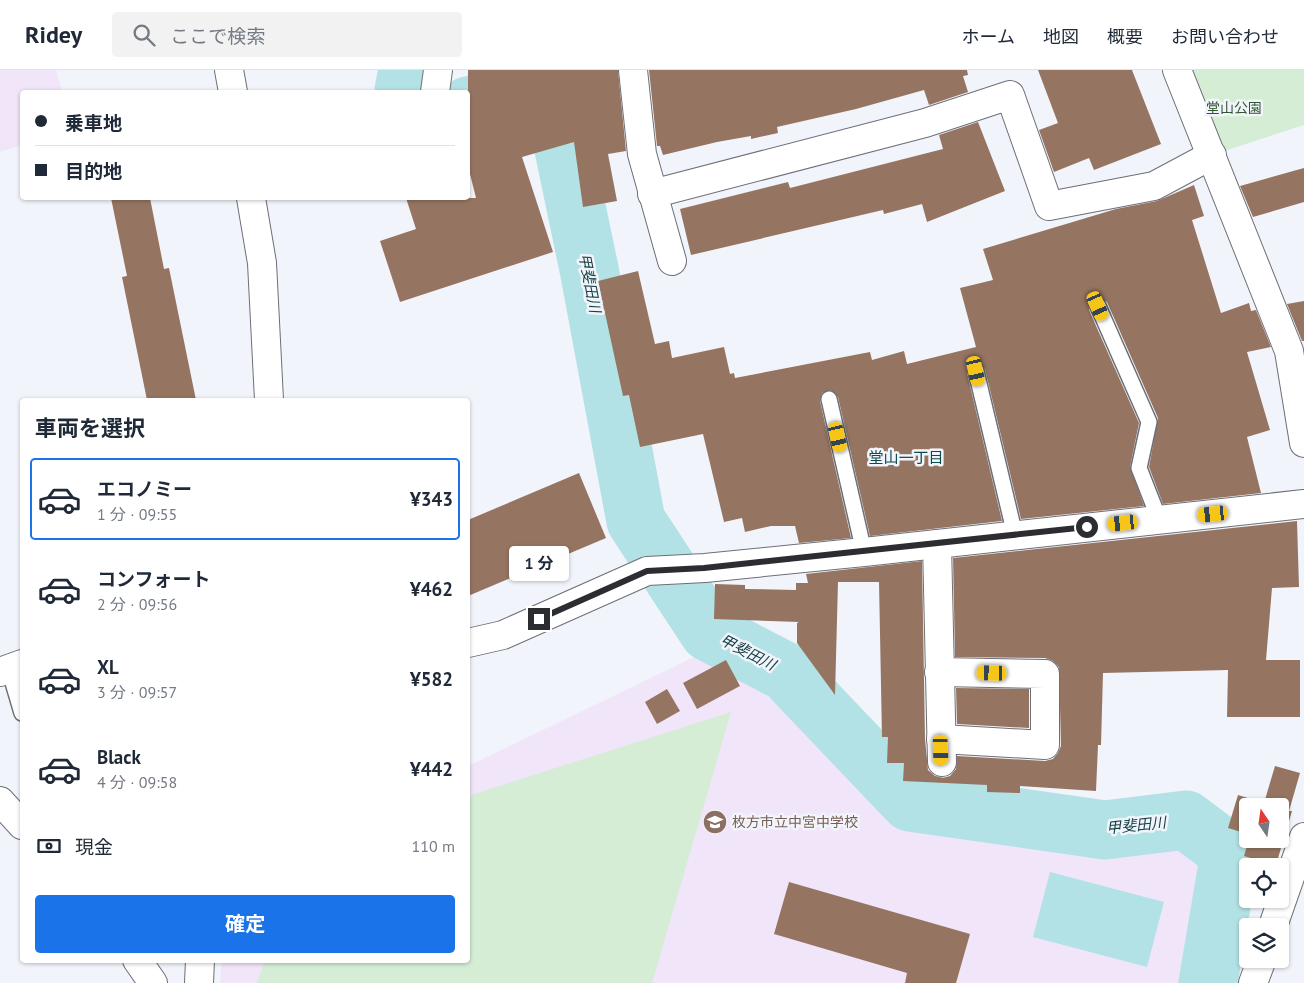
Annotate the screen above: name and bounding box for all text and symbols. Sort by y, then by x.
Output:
search box [112,12,462,57]
text: Ridey [25,19,82,50]
icon: search [130,21,158,49]
text: ここで検索 [170,24,265,48]
text: ホーム [962,25,1015,48]
text: 地図 [1043,25,1079,48]
text: 概要 [1107,25,1143,48]
text: お問い合わせ [1171,25,1279,48]
park label: 堂山公園 [1206,99,1262,117]
text: 乗車地 [65,111,122,135]
text: 目的地 [65,159,122,183]
water label: 甲斐田川 [575,252,605,316]
car [1085,289,1110,323]
car [965,355,986,387]
text: 車両を選択 [35,414,145,442]
car [827,421,848,453]
district label: 堂山一丁目 [868,448,944,467]
icon: car [37,477,82,522]
text: エコノミー [97,477,192,501]
text: ¥343 [410,487,453,511]
text: 1 分 · 09:55 [97,504,177,524]
car [1197,505,1228,523]
car [1107,514,1138,532]
route start [1076,516,1098,538]
callout: 1 分 [509,546,569,582]
text: 1 分 [524,553,554,573]
icon: car [37,567,82,612]
text: コンフォート [97,567,210,591]
text: ¥462 [410,577,453,601]
text: 2 分 · 09:56 [97,594,177,614]
route end [528,608,550,630]
water label: 甲斐田川 [717,630,781,675]
text: XL [97,655,119,679]
icon: car [37,657,82,702]
car [976,665,1007,681]
text: ¥582 [410,667,453,691]
text: 3 分 · 09:57 [97,682,177,702]
car [932,735,949,765]
text: Black [97,745,141,769]
icon: car [37,747,82,792]
text: ¥442 [410,757,453,781]
text: 4 分 · 09:58 [97,772,177,792]
north arrow [1239,798,1289,848]
map controls [1239,798,1289,968]
school or university icon: 枚方市立中宮中学校 [702,809,728,835]
water label: 甲斐田川 [1105,812,1169,838]
place label: 枚方市立中宮中学校 [732,813,858,831]
icon: cash [35,832,63,860]
text: 現金 [75,835,113,859]
text: 110 m [412,836,455,856]
button: locate [1239,858,1289,908]
button: 確定 [35,895,455,953]
button: layers [1239,918,1289,968]

